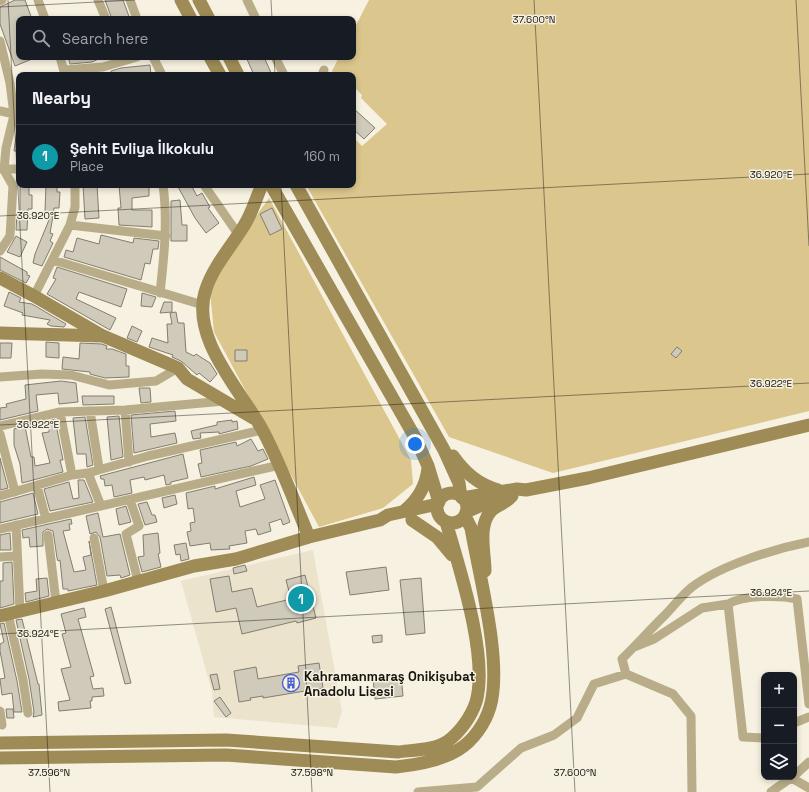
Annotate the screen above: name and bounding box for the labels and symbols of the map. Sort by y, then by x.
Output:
text: 37.600°N [513,13,555,26]
text: 36.920°E [750,168,793,181]
text: 36.920°E [17,209,60,222]
text: 36.922°E [750,377,793,390]
text: 36.922°E [17,418,60,431]
your location [405,434,425,454]
pin: 1 [288,584,314,614]
text: 36.924°E [750,586,792,599]
text: 36.924°E [17,627,59,640]
place label: Kahramanmaraş Onikişubat Anadolu Lisesi [304,668,475,700]
building icon: Kahramanmaraş Onikişubat Anadolu Lisesi [281,673,301,693]
text: 37.596°N [28,766,70,779]
text: 37.598°N [291,766,333,779]
text: 37.600°N [554,766,596,779]

